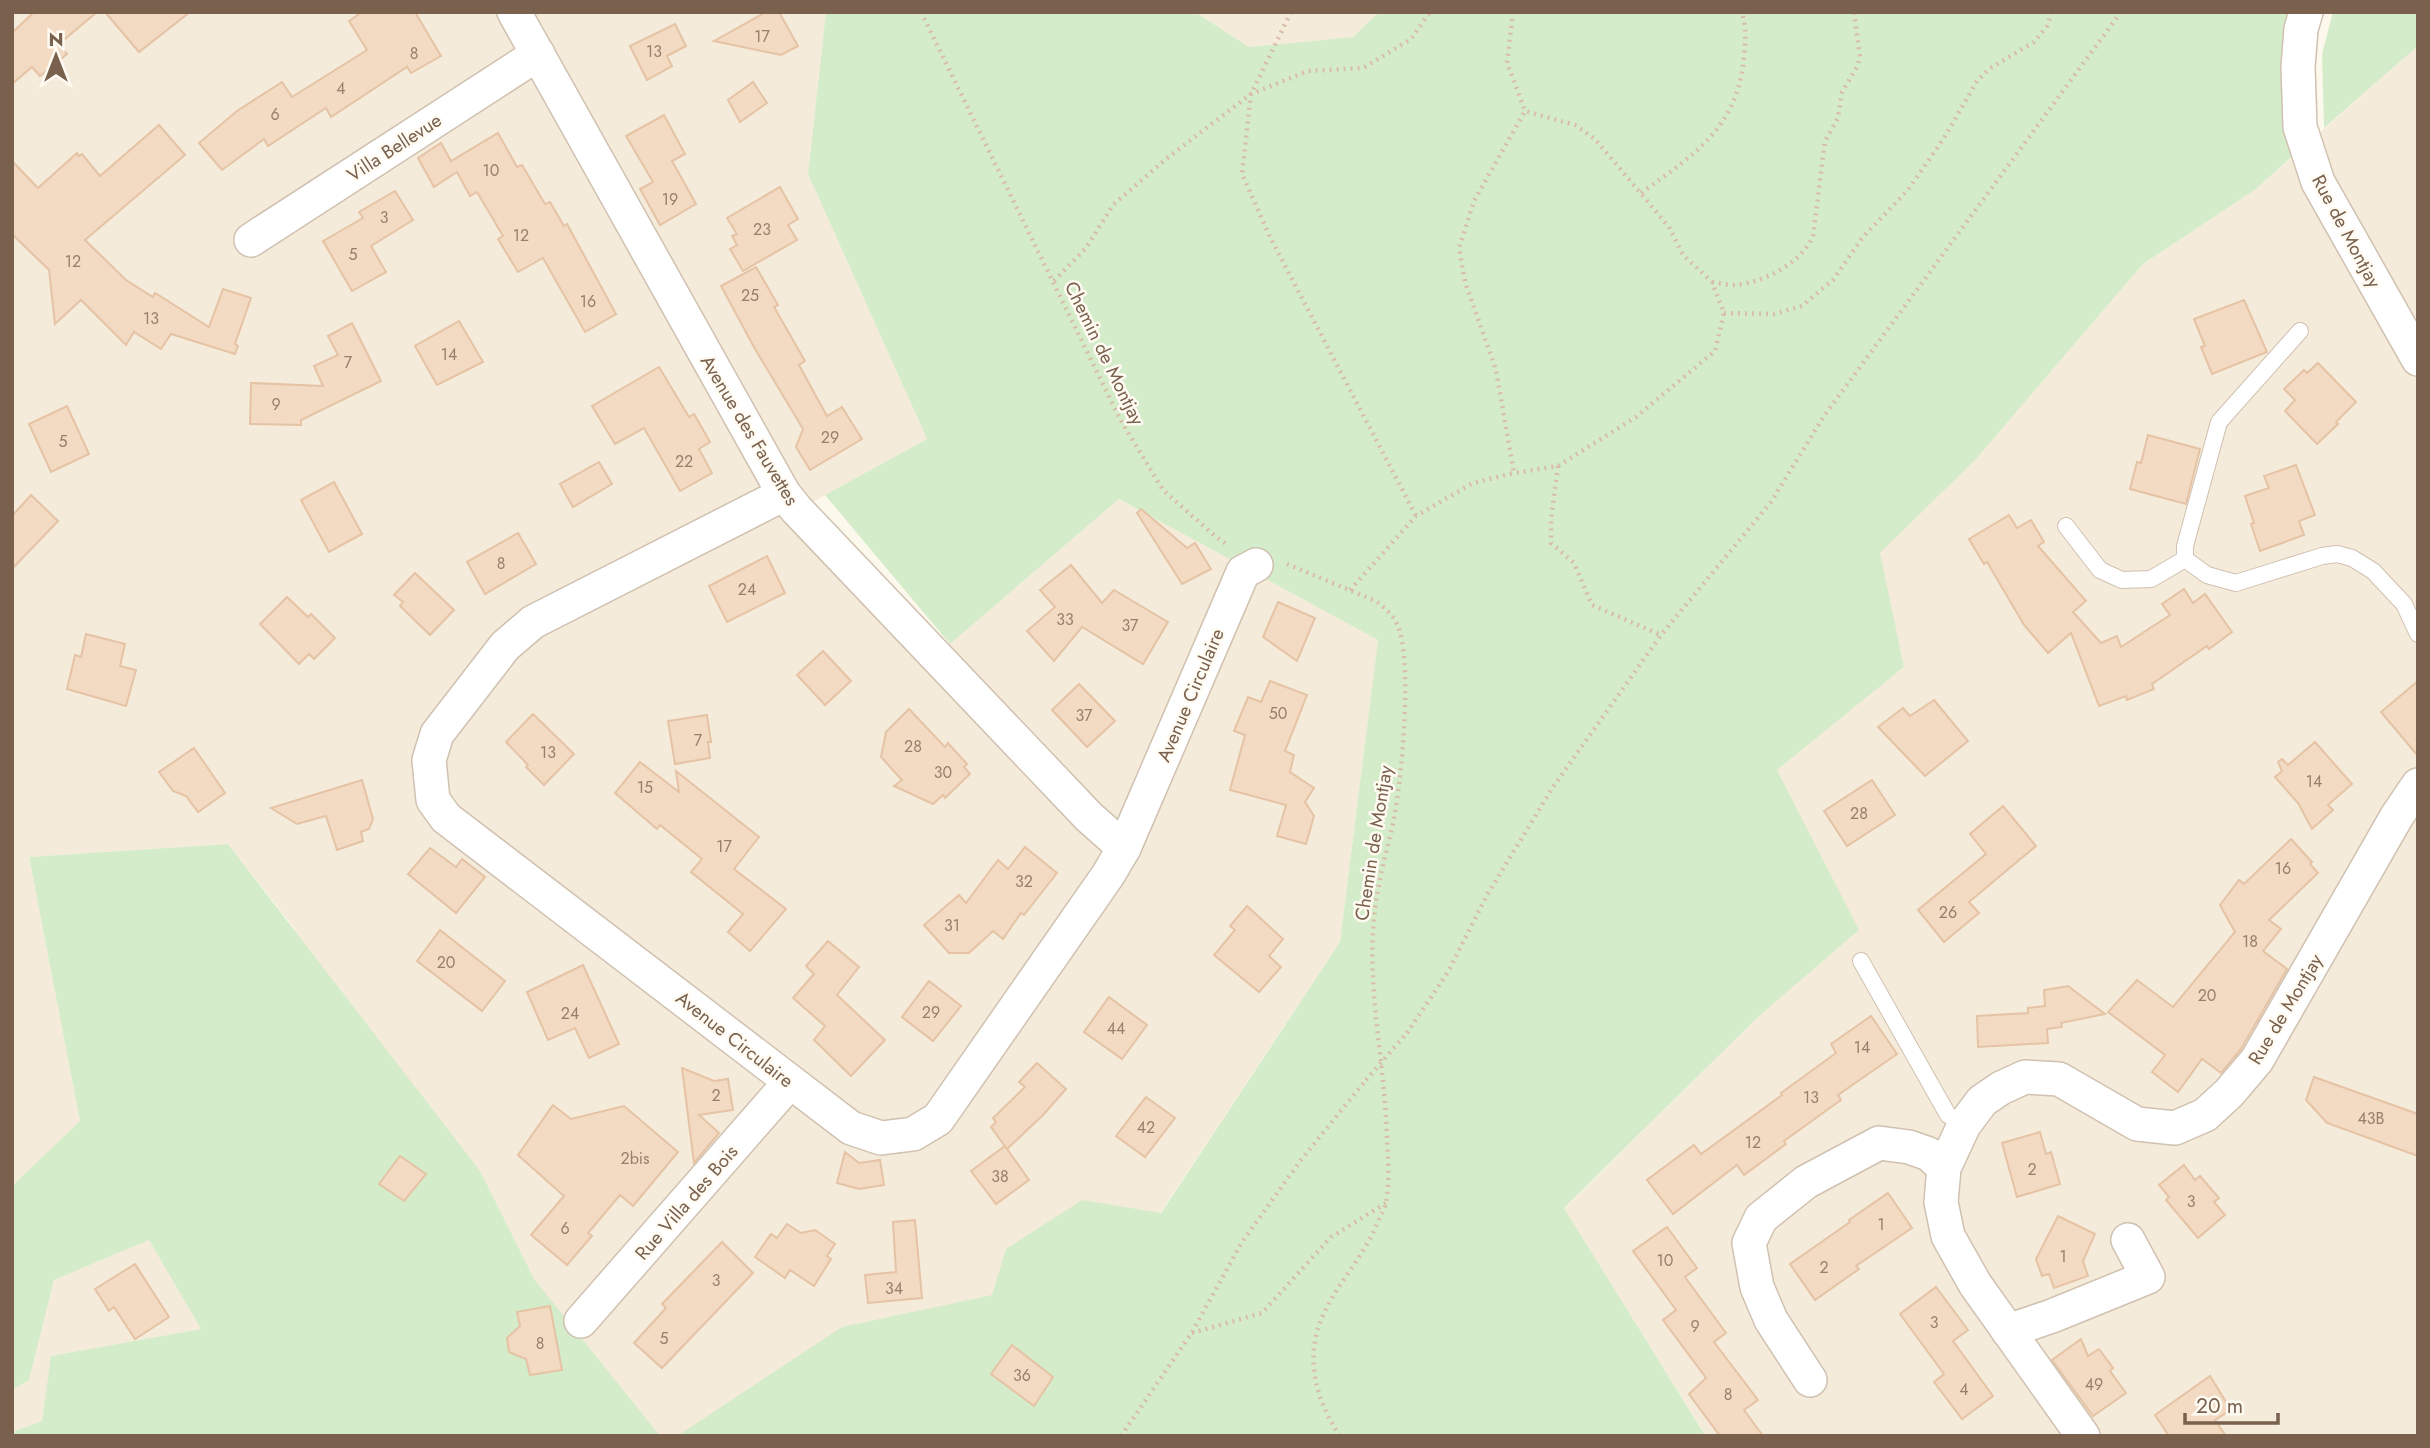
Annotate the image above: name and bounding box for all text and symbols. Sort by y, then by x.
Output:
north arrow [21,21,91,91]
house number: 17 [754,25,770,48]
text: N [48,26,64,53]
house number: 13 [646,40,662,63]
house number: 8 [410,42,418,65]
house number: 4 [336,77,346,100]
house number: 6 [270,103,280,126]
street label: Villa Bellevue [342,107,447,188]
house number: 10 [483,159,499,182]
street label: Rue de Montjay [2305,170,2388,293]
house number: 19 [662,188,678,211]
house number: 3 [380,206,389,229]
house number: 23 [753,218,771,241]
house number: 12 [513,224,529,247]
house number: 5 [348,243,358,266]
house number: 12 [65,250,81,273]
street label: Chemin de Montjay [1058,277,1151,430]
house number: 25 [741,284,759,307]
house number: 16 [580,290,596,313]
house number: 13 [143,307,159,330]
house number: 14 [441,343,457,366]
street label: Avenue des Fauvettes [694,350,805,511]
house number: 7 [344,351,353,374]
house number: 9 [271,393,281,416]
house number: 29 [821,426,839,449]
house number: 5 [58,430,68,453]
house number: 22 [675,450,693,473]
house number: 8 [497,552,505,575]
house number: 24 [738,578,756,601]
house number: 33 [1056,608,1074,631]
house number: 37 [1122,614,1139,637]
street label: Avenue Circulaire [1150,624,1231,766]
house number: 50 [1269,702,1287,725]
house number: 37 [1076,704,1093,727]
house number: 7 [694,729,703,752]
house number: 28 [904,735,922,758]
house number: 13 [540,741,556,764]
house number: 30 [934,761,952,784]
street label: Chemin de Montjay [1348,763,1399,923]
house number: 14 [2306,770,2322,793]
house number: 15 [637,776,653,799]
house number: 28 [1850,802,1868,825]
house number: 17 [716,835,732,858]
house number: 16 [2275,857,2291,880]
house number: 32 [1015,870,1033,893]
house number: 26 [1939,901,1957,924]
house number: 31 [944,914,960,937]
house number: 18 [2242,930,2258,953]
street label: Rue de Montjay [2242,948,2329,1070]
house number: 20 [437,951,455,974]
house number: 20 [2198,984,2216,1007]
street label: Avenue Circulaire [670,985,799,1094]
house number: 29 [922,1001,940,1024]
house number: 24 [561,1002,579,1025]
house number: 44 [1107,1017,1125,1040]
house number: 14 [1854,1036,1870,1059]
house number: 2 [711,1084,721,1107]
house number: 13 [1803,1086,1819,1109]
house number: 43B [2358,1107,2385,1130]
house number: 42 [1137,1116,1155,1139]
house number: 12 [1745,1131,1761,1154]
street label: Rue Villa des Bois [629,1139,744,1266]
house number: 2bis [621,1147,649,1170]
house number: 2 [2027,1158,2037,1181]
house number: 38 [991,1165,1009,1188]
house number: 3 [2187,1190,2196,1213]
house number: 1 [1877,1213,1885,1236]
house number: 6 [560,1217,570,1240]
house number: 1 [2059,1245,2067,1268]
house number: 10 [1657,1249,1673,1272]
house number: 2 [1819,1256,1829,1279]
house number: 3 [712,1269,721,1292]
house number: 34 [885,1277,903,1300]
house number: 3 [1930,1311,1939,1334]
house number: 9 [1690,1315,1700,1338]
house number: 5 [659,1327,669,1350]
house number: 8 [536,1332,544,1355]
house number: 36 [1013,1364,1031,1387]
house number: 49 [2085,1373,2103,1396]
house number: 4 [1959,1378,1969,1401]
scale bar [2185,1382,2278,1426]
house number: 8 [1724,1383,1732,1406]
text: 20 m [2196,1391,2243,1421]

